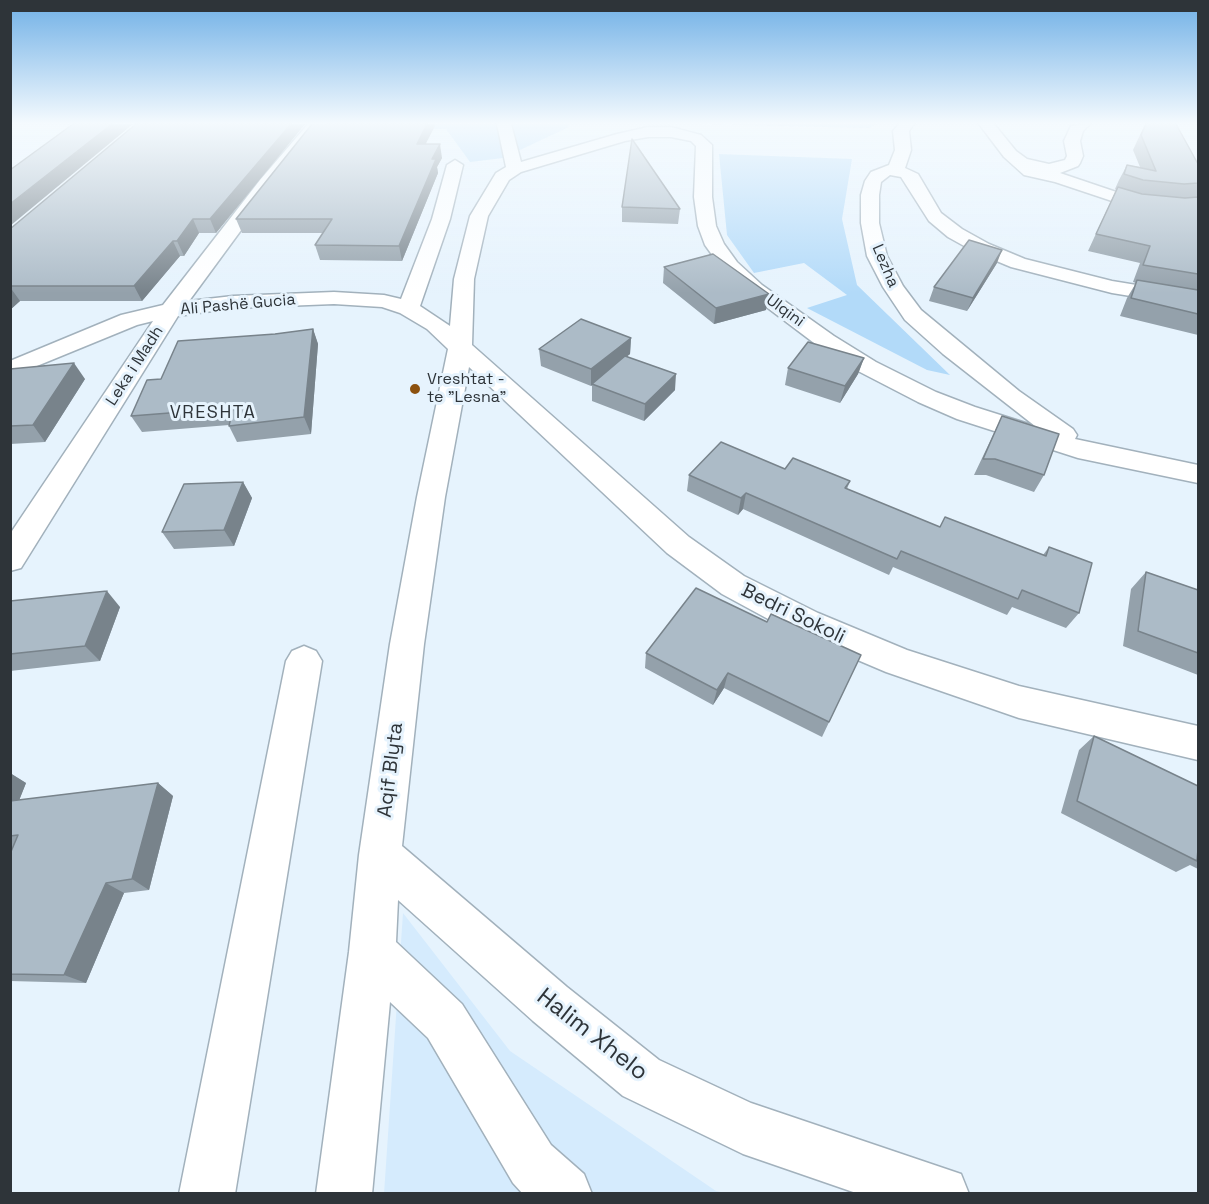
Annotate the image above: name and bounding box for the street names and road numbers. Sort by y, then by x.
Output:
street label: Lezha [867,241,903,291]
street label: Ali Pashë Gucia [180,290,296,320]
street label: Ulqini [762,291,808,331]
street label: Leka i Madh [102,323,168,409]
street label: Bedri Sokoli [737,579,849,649]
street label: Aqif Blyta [373,721,409,819]
street label: Halim Xhelo [531,983,653,1087]

